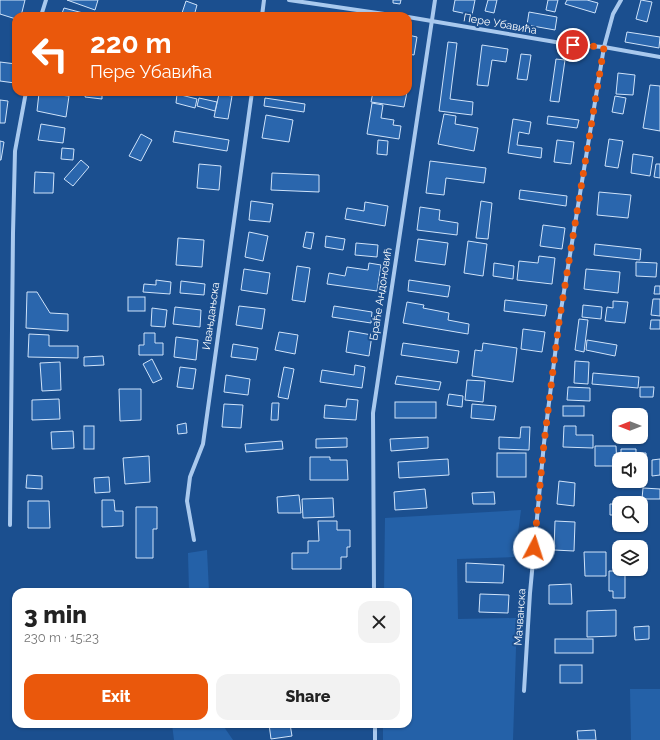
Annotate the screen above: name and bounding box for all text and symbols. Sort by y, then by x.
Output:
street label: Пере Убавића [462,11,538,37]
text: 220 m [90,27,172,60]
icon: left [24,28,76,80]
pin [556,28,590,62]
icon: arrive [562,34,584,56]
text: Пере Убавића [90,61,212,82]
street label: Браће Андоновић [367,247,395,341]
street label: Ивањдањска [200,281,222,351]
north arrow [612,408,648,444]
map controls [612,408,648,576]
button: sound [612,452,648,488]
button: search [612,496,648,532]
position arrow [513,527,555,569]
button: layers [612,540,648,576]
street label: Мачванска [512,588,528,646]
text: 3 min [24,600,87,629]
button: close [358,601,400,643]
text: 230 m · 15:23 [24,630,99,645]
button: Exit [24,674,208,720]
button: Share [216,674,400,720]

